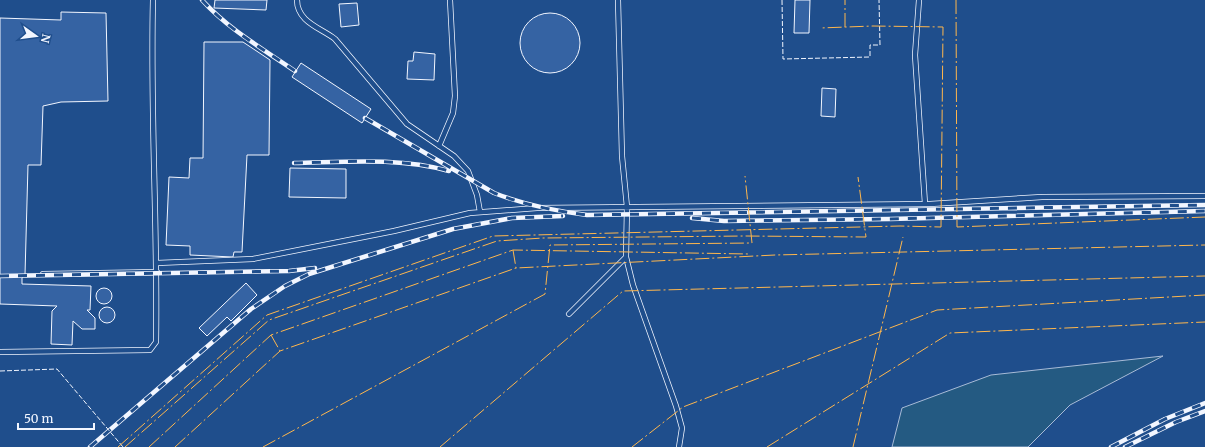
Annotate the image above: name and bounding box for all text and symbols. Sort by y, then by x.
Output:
north arrow [16,16,56,56]
text: N [38,33,54,45]
scale bar [18,405,94,431]
text: 50 m [24,411,53,426]

